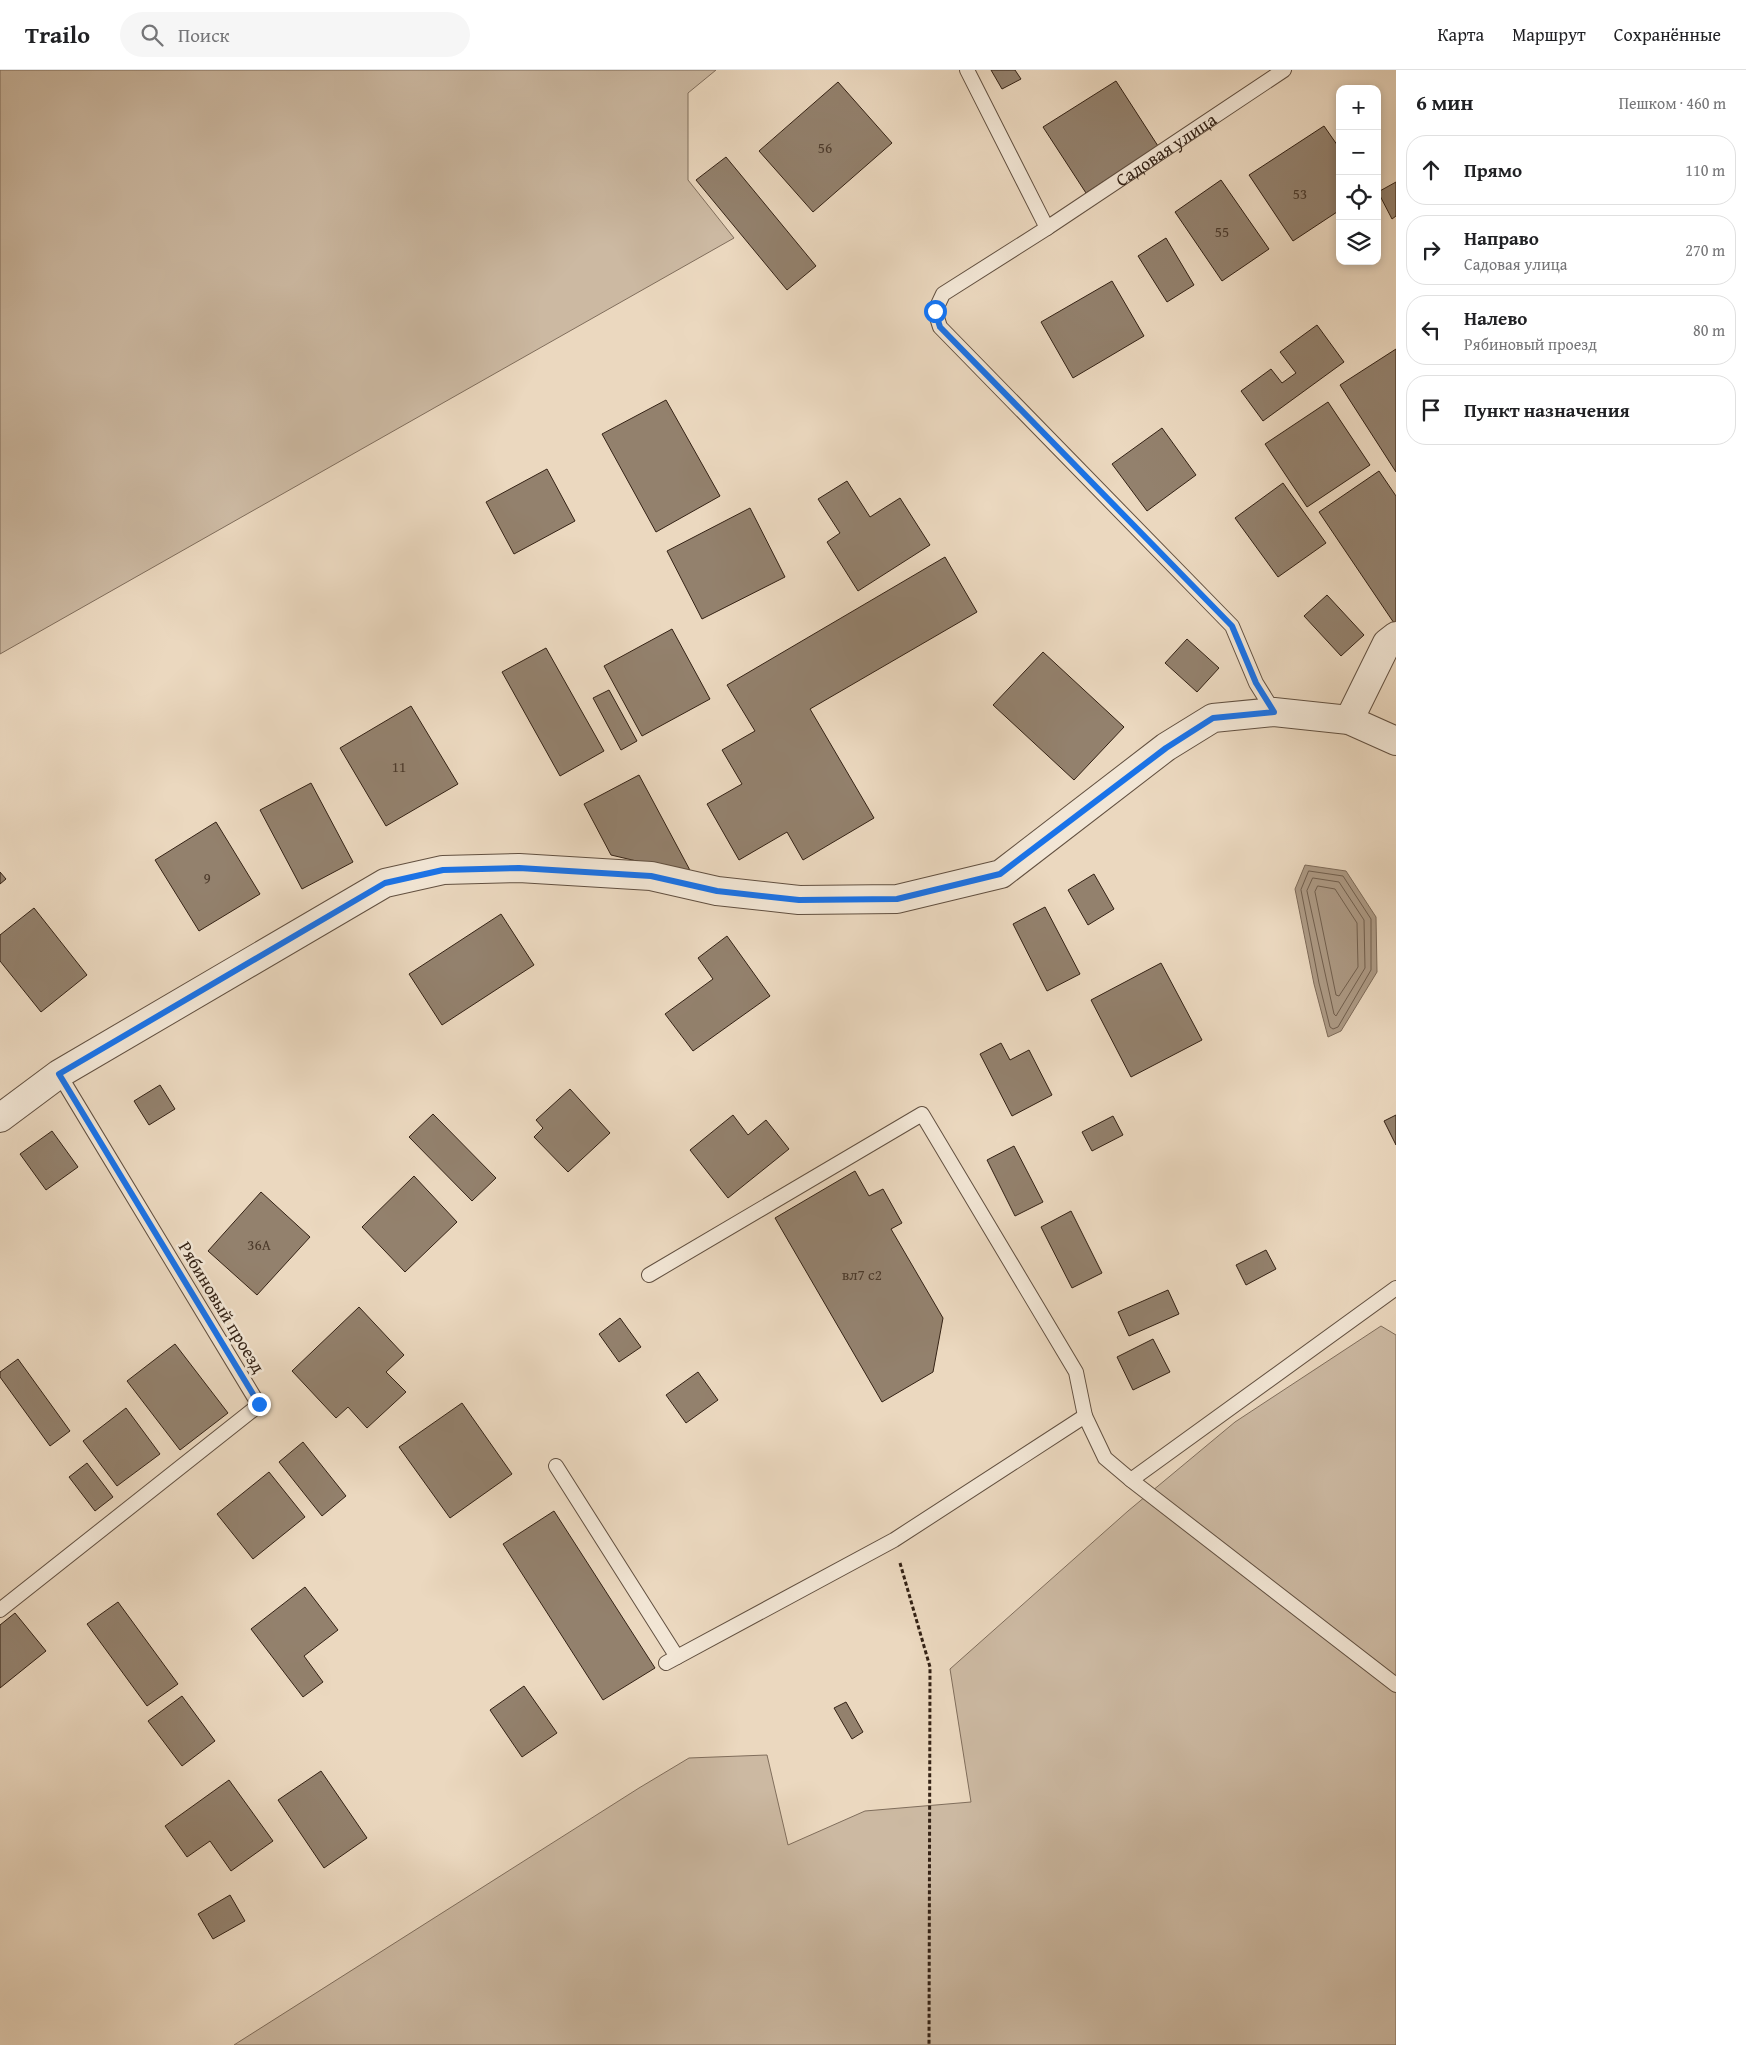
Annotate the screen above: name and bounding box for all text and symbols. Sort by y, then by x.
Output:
search box [120,12,470,57]
text: Trailo [25,17,90,52]
icon: search [138,21,166,49]
text: Поиск [178,21,230,49]
text: Карта [1438,21,1484,48]
text: Маршрут [1512,21,1586,48]
text: Сохранённые [1614,21,1721,48]
map controls [1336,85,1381,265]
button: + [1336,85,1381,130]
text: 6 мин [1416,87,1473,118]
text: Пешком · 460 m [1619,91,1726,115]
street label: Садовая улица [1110,105,1222,193]
button: − [1336,130,1381,175]
house number: 56 [818,137,832,158]
icon: ahead [1417,156,1445,184]
text: Прямо [1464,156,1522,184]
text: 110 m [1685,158,1725,182]
button: locate [1336,175,1381,220]
house number: 53 [1293,183,1307,204]
button: layers [1336,220,1381,265]
house number: 55 [1215,221,1229,242]
text: Направо [1464,224,1539,252]
icon: right [1417,236,1445,264]
text: 270 m [1685,238,1725,262]
text: Садовая улица [1464,252,1567,276]
route start [924,300,947,323]
text: Налево [1464,304,1527,332]
icon: left [1417,316,1445,344]
text: 80 m [1693,318,1725,342]
text: Рябиновый проезд [1464,332,1597,356]
icon: arrive [1417,396,1445,424]
text: Пункт назначения [1464,396,1630,424]
house number: 11 [392,756,406,777]
house number: 9 [203,867,211,888]
house number: 36А [247,1234,271,1255]
street label: Рябиновый проезд [172,1236,272,1378]
house number: вл7 с2 [842,1264,882,1285]
route end [248,1393,271,1416]

